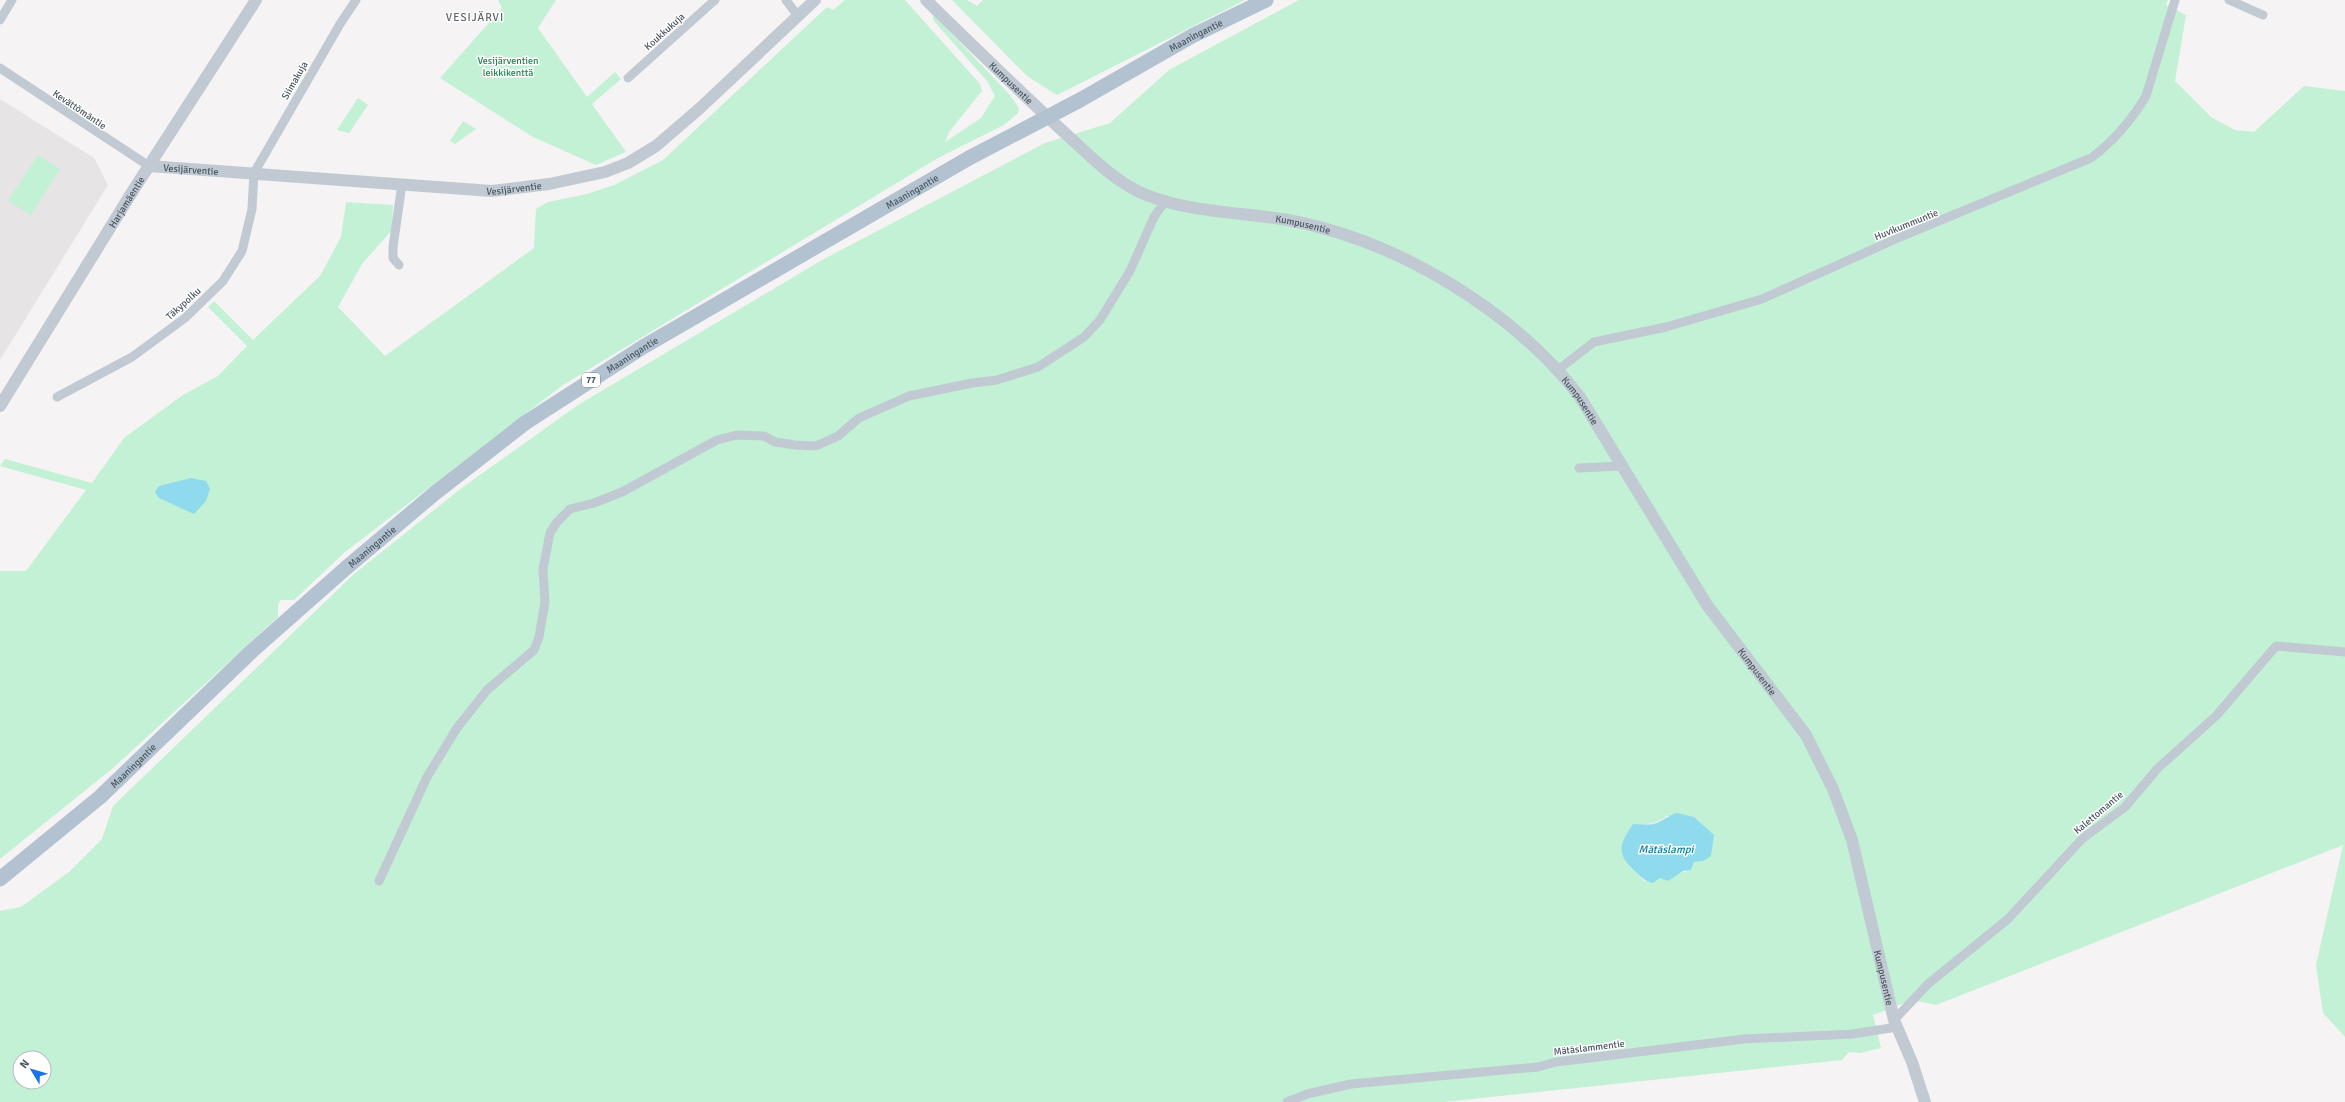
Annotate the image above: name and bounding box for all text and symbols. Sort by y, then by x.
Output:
district label: VESIJÄRVI [446,10,504,24]
street label: Koukkukuja [642,11,687,53]
street label: Maaningantie [1167,17,1225,55]
park label: Vesijärventien leikkikenttä [478,55,538,79]
street label: Siimakuja [279,59,311,102]
street label: Kumpusentie [986,60,1035,107]
street label: Kevättömäntie [50,87,109,132]
street label: Vesijärventie [163,162,219,178]
street label: Maaningantie [884,172,941,212]
street label: Harjamäentie [107,174,148,230]
street label: Vesijärventie [486,180,542,198]
street label: Huvikummuntie [1873,207,1940,243]
street label: Kumpusentie [1275,213,1332,237]
street label: Täkypolku [164,285,204,323]
street label: Maaningantie [604,335,661,376]
road number: 77 [582,373,600,387]
street label: Kumpusentie [1559,374,1601,427]
street label: Maaningantie [346,524,399,571]
street label: Kumpusentie [1735,646,1779,698]
street label: Maaningantie [108,741,159,791]
street label: Kalettomantie [2072,789,2126,837]
water label: Mätäslampi [1639,843,1695,856]
street label: Kumpusentie [1871,949,1895,1006]
street label: Mätäslammentie [1553,1038,1625,1058]
north arrow [12,1050,52,1090]
text: N [17,1057,32,1071]

